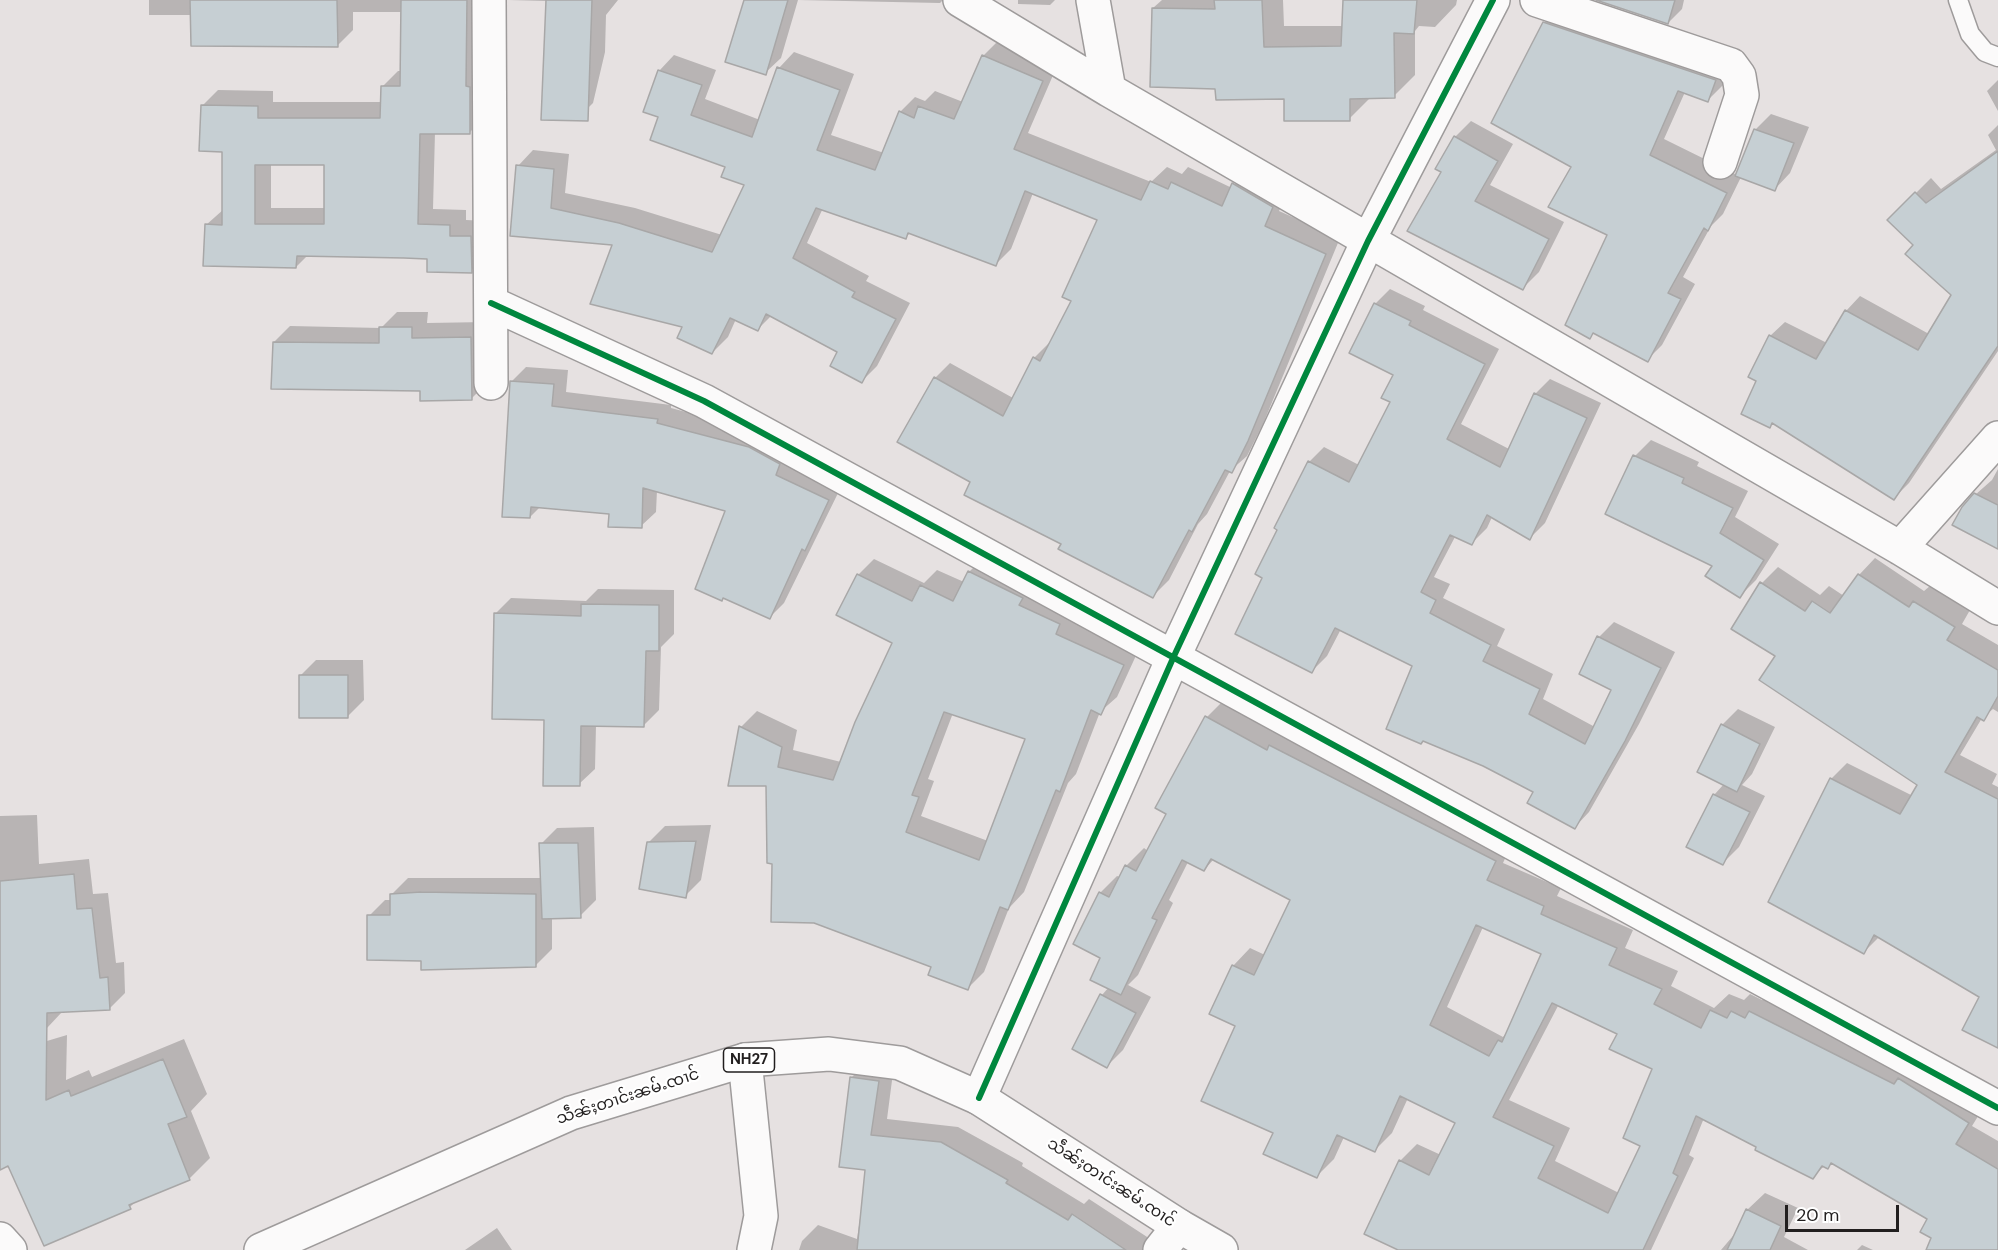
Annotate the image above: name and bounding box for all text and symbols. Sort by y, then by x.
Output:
road number: NH27 [724,1048,774,1072]
street label: သဵၼ်ႈတၢင်းၼမ်ႉၸၢင် [554,1065,702,1129]
street label: သဵၼ်ႈတၢင်းၼမ်ႉၸၢင် [1043,1134,1179,1232]
scale bar [1788,1193,1902,1231]
text: 20 m [1796,1203,1839,1227]

